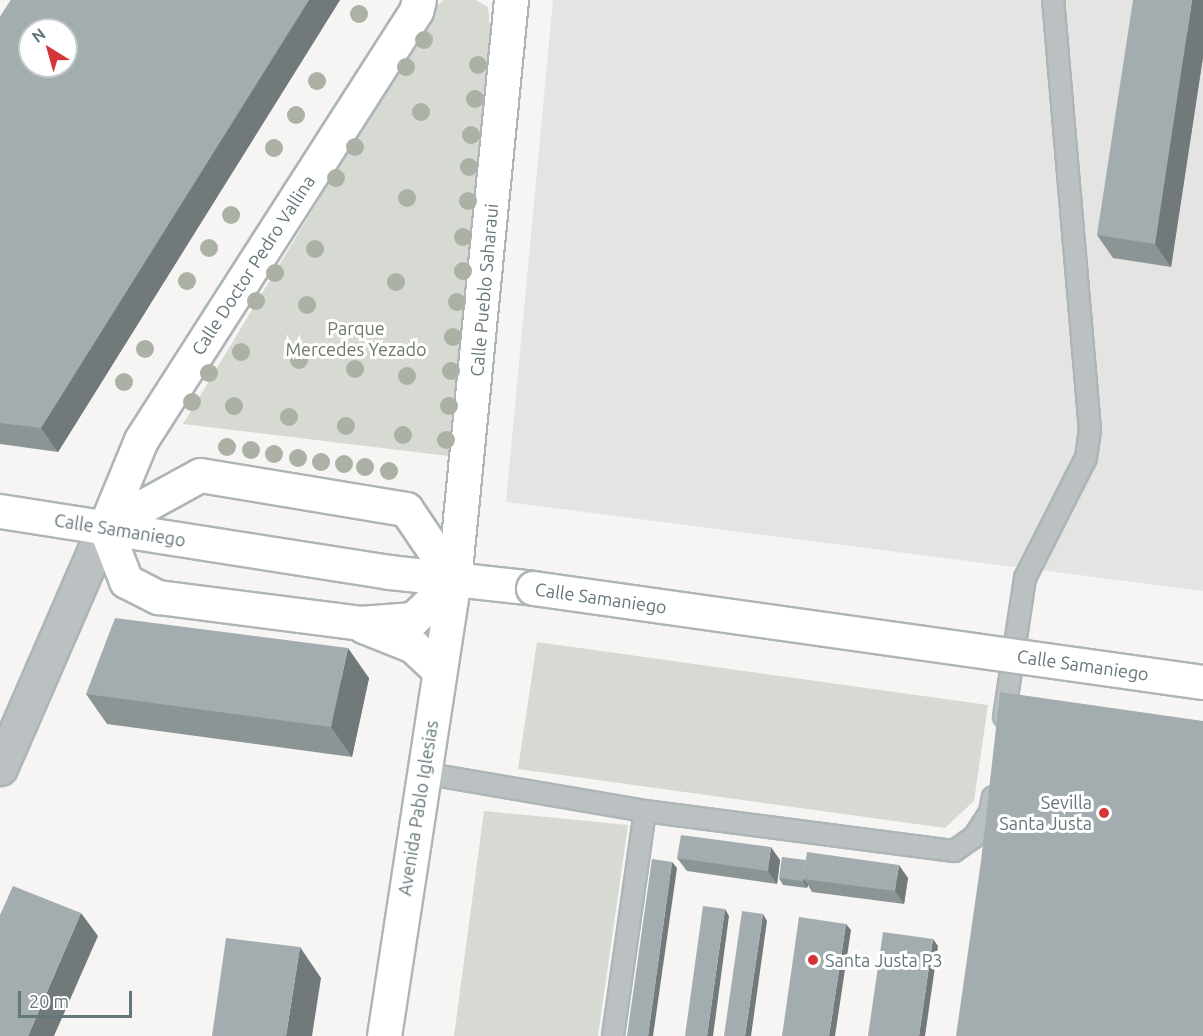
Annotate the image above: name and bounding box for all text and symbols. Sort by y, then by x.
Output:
north arrow [18,18,78,78]
text: N [28,24,49,46]
street label: Calle Doctor Pedro Vallina [187,171,319,359]
street label: Calle Pueblo Saharaui [466,203,502,377]
park label: Parque Mercedes Yezado [285,318,427,360]
street label: Calle Samaniego [53,509,187,551]
street label: Calle Samaniego [534,578,668,618]
street label: Calle Samaniego [1016,645,1150,685]
street label: Avenida Pablo Iglesias [393,719,443,897]
place label: Sevilla Santa Justa [999,792,1092,834]
marker: Sevilla Santa Justa [1097,806,1111,820]
place label: Santa Justa P3 [825,949,943,971]
marker: Santa Justa P3 [806,953,820,967]
scale bar [21,979,135,1017]
text: 20 m [29,991,69,1011]

